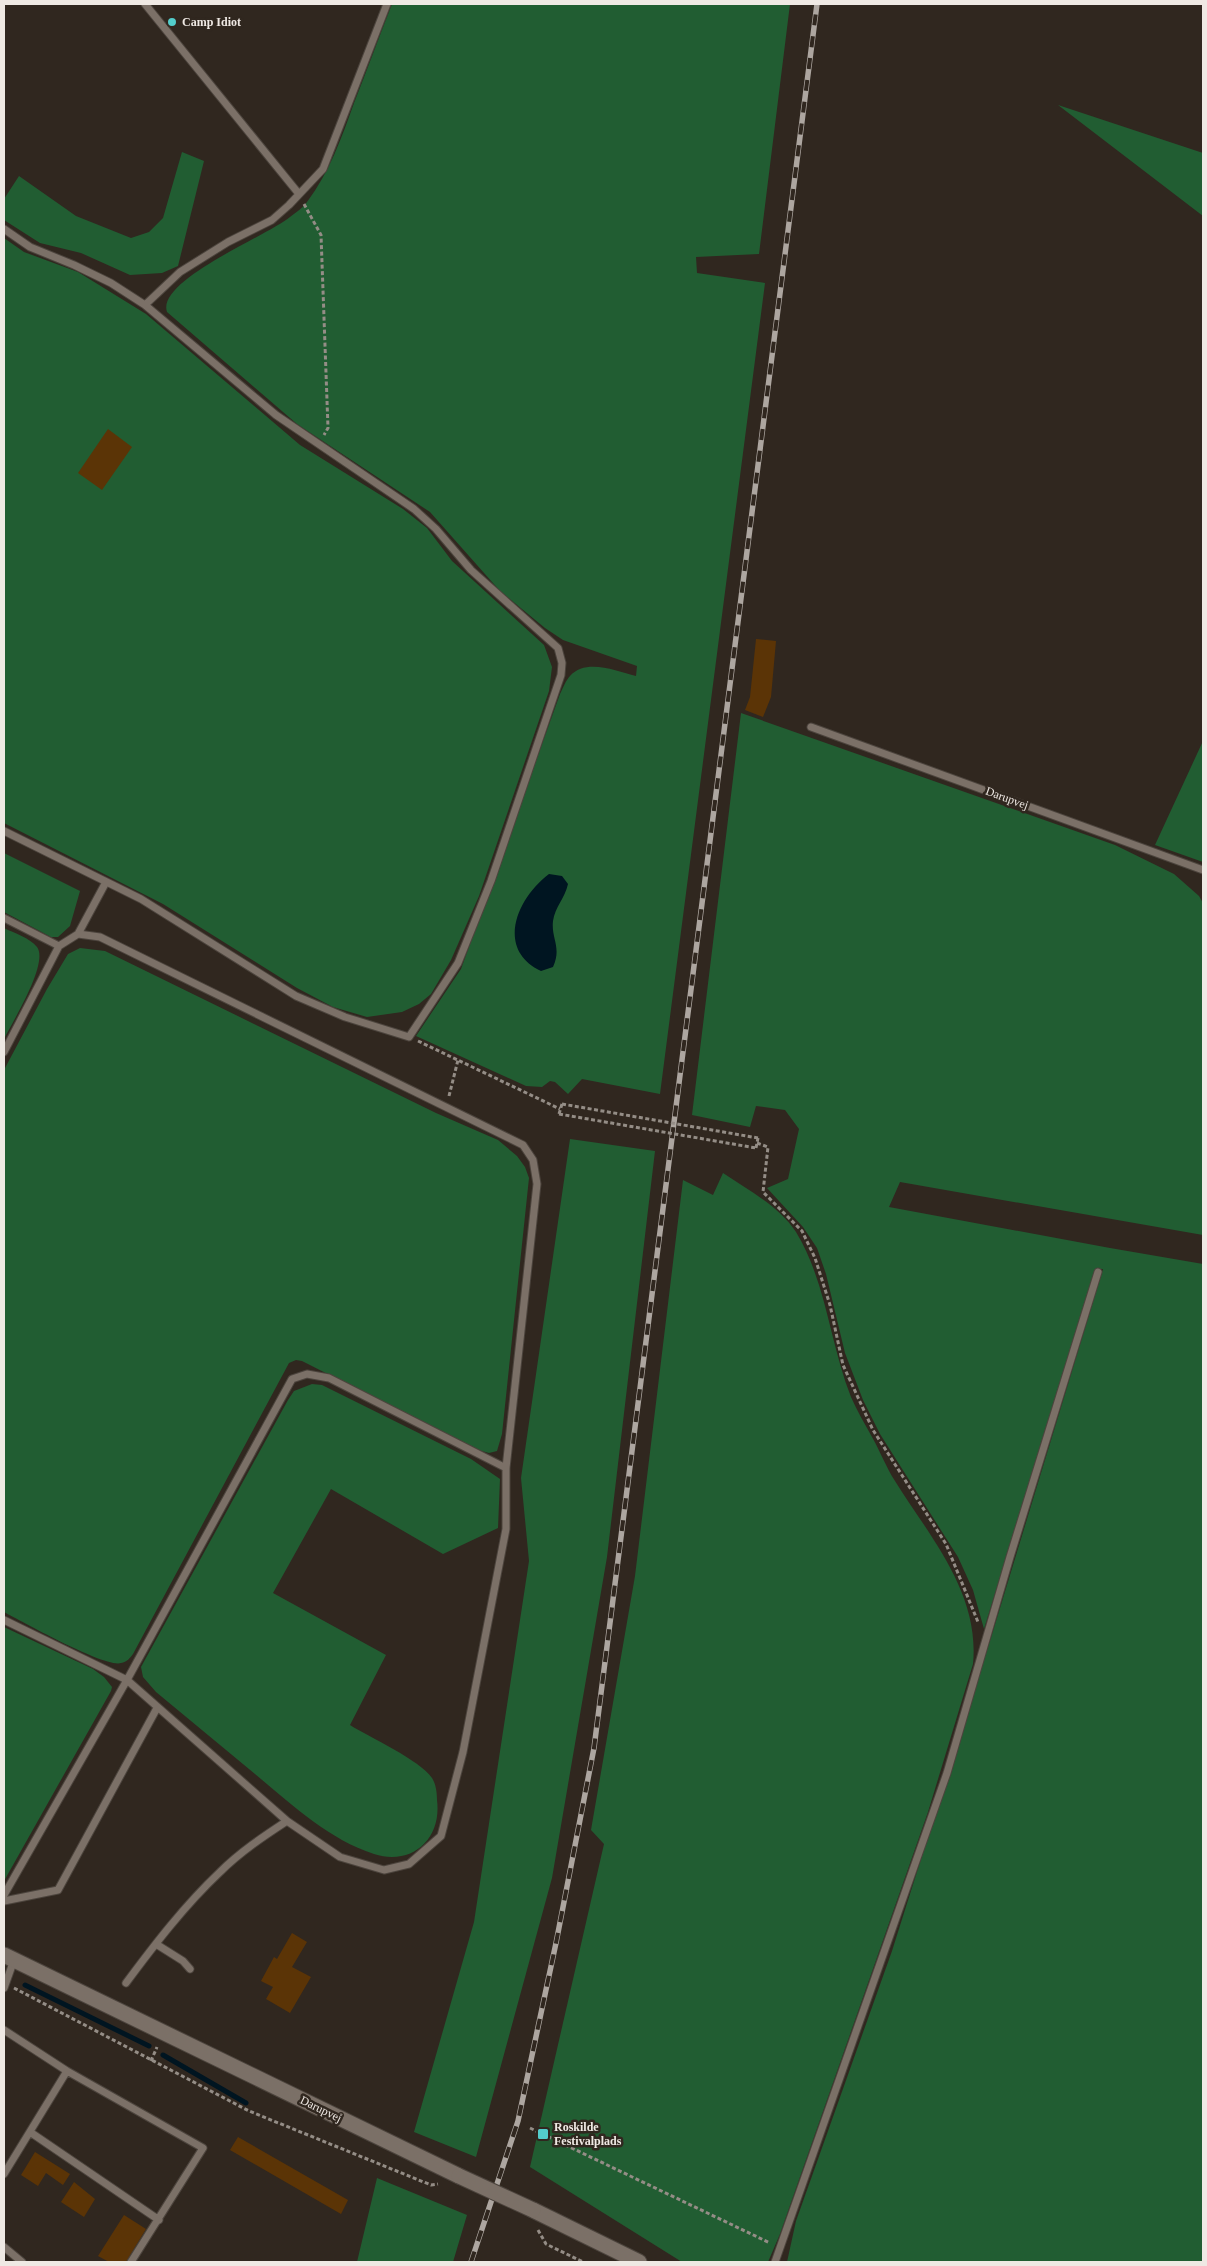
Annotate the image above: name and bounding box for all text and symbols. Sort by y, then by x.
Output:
place label: Camp Idiot [182,15,241,29]
marker: Camp Idiot [166,16,178,28]
street label: Darupvej [984,784,1030,812]
street label: Darupvej [298,2093,344,2125]
place label: Roskilde Festivalplads [554,2120,622,2148]
marker: Roskilde Festivalplads [536,2127,550,2141]

